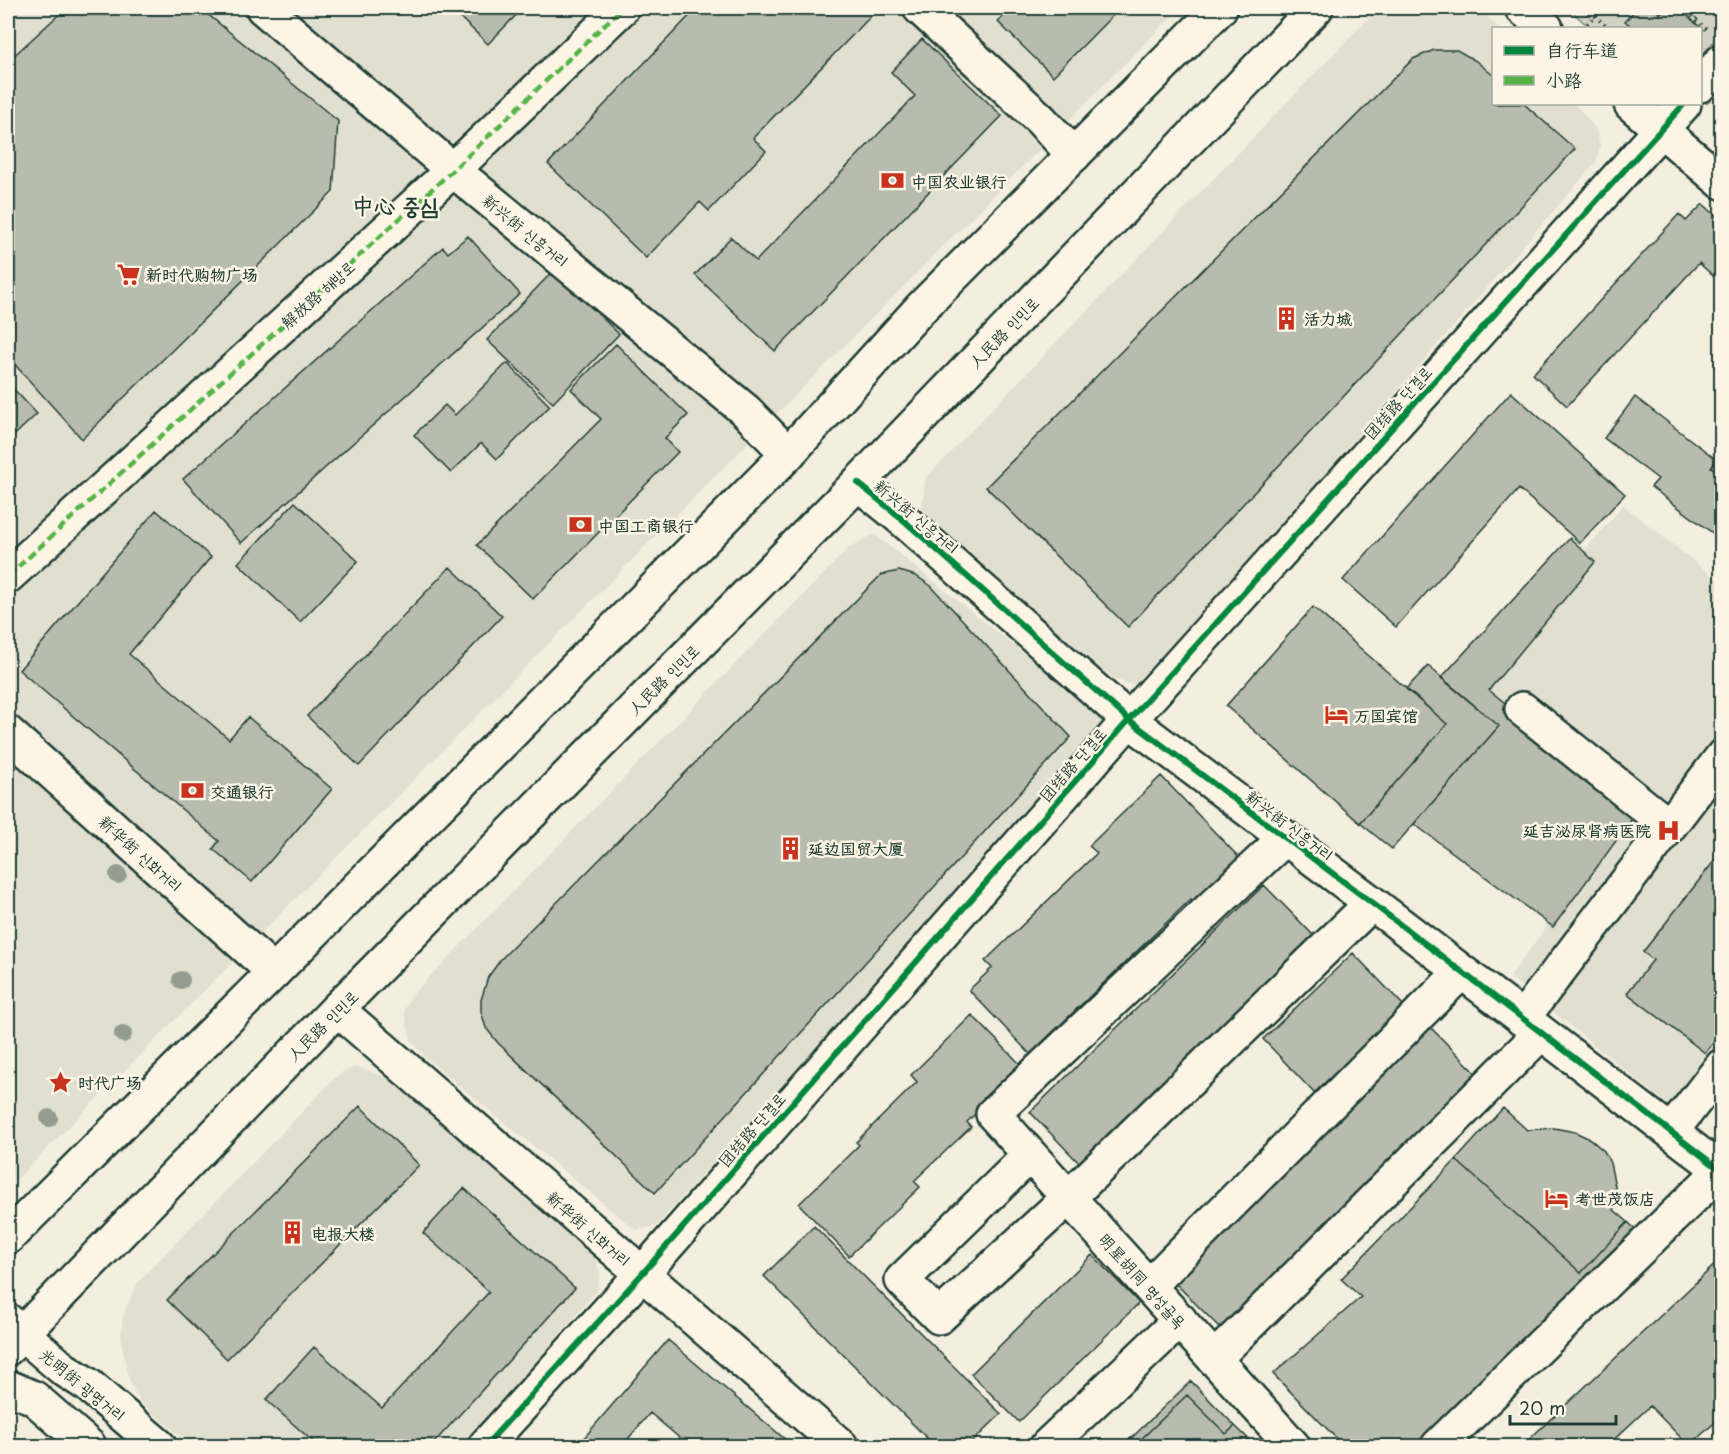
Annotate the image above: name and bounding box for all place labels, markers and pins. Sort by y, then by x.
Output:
bank icon: 中国农业银行 [880,168,906,194]
place label: 中国农业银行 [911,169,1007,193]
supermarket icon: 新时代购物广场 [115,261,141,287]
place label: 新时代购物广场 [146,262,258,286]
building icon: 活力城 [1273,305,1299,331]
place label: 活力城 [1304,306,1352,330]
bank icon: 中国工商银行 [567,512,593,538]
place label: 中国工商银行 [598,513,694,537]
hotel icon: 万国宾馆 [1323,702,1349,728]
place label: 万国宾馆 [1354,703,1418,727]
bank icon: 交通银行 [179,778,205,804]
place label: 交通银行 [210,779,274,803]
hospital icon: 延吉泌尿肾病医院 [1656,817,1682,843]
place label: 延吉泌尿肾病医院 [1523,818,1651,842]
building icon: 延边国贸大厦 [777,835,803,861]
place label: 延边国贸大厦 [808,836,904,860]
place icon: 时代广场 [47,1069,73,1095]
place label: 时代广场 [78,1070,142,1094]
hotel icon: 考世茂饭店 [1544,1185,1570,1211]
place label: 考世茂饭店 [1575,1186,1655,1210]
building icon: 电报大楼 [280,1220,306,1246]
place label: 电报大楼 [311,1221,375,1245]

